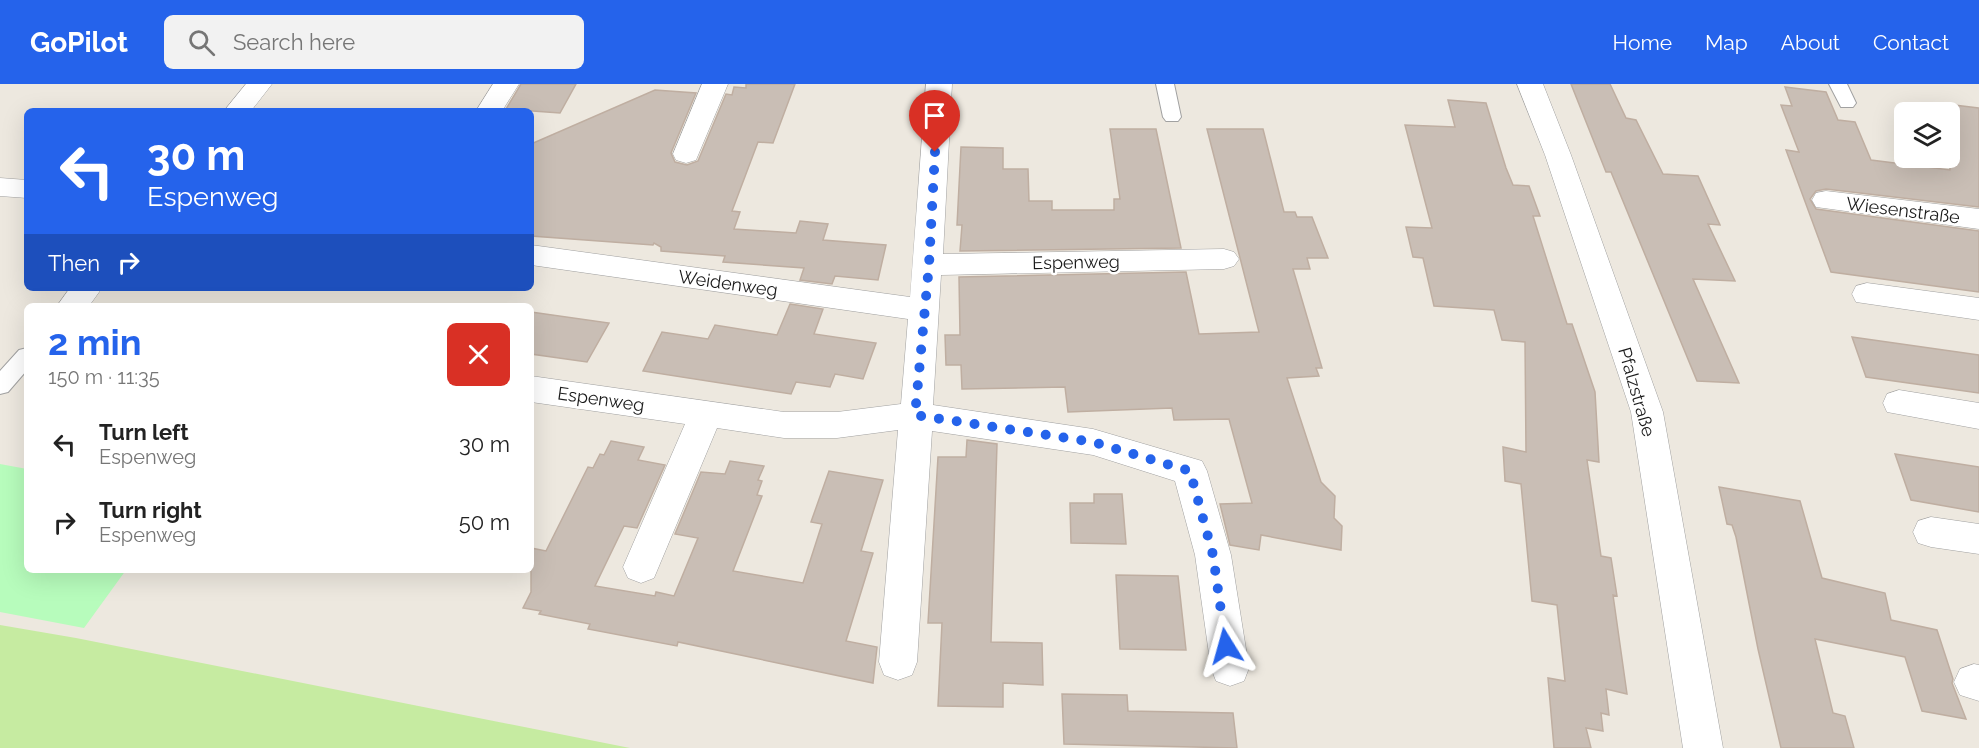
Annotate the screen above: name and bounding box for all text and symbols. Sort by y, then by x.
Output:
search box [164,15,584,69]
text: GoPilot [30,26,128,59]
icon: search [185,26,218,59]
text: Search here [233,29,355,55]
text: Home [1613,30,1672,55]
text: Map [1705,30,1748,55]
text: About [1781,30,1840,55]
text: Contact [1873,30,1949,55]
pin [909,90,960,152]
icon: arrive [918,99,951,132]
map controls [1894,102,1960,168]
button: layers [1894,102,1960,168]
text: 30 m [147,131,245,180]
icon: left [48,132,126,210]
text: Espenweg [147,181,278,212]
street label: Wiesenstraße [1845,193,1961,227]
icon: right [112,246,145,279]
text: Then [48,250,100,276]
street label: Espenweg [1032,251,1120,273]
street label: Weidenweg [677,266,779,300]
text: 2 min [48,321,141,363]
button: close [447,323,510,386]
street label: Pfalzstraße [1614,345,1660,440]
text: 150 m · 11:35 [48,365,160,389]
street label: Espenweg [556,383,646,415]
text: Turn left [99,419,189,445]
icon: left [48,428,81,461]
text: 30 m [459,431,510,457]
text: Espenweg [99,445,196,469]
text: Turn right [99,497,202,523]
icon: right [48,506,81,539]
text: 50 m [459,509,510,535]
text: Espenweg [99,523,196,547]
position arrow [1194,614,1258,678]

